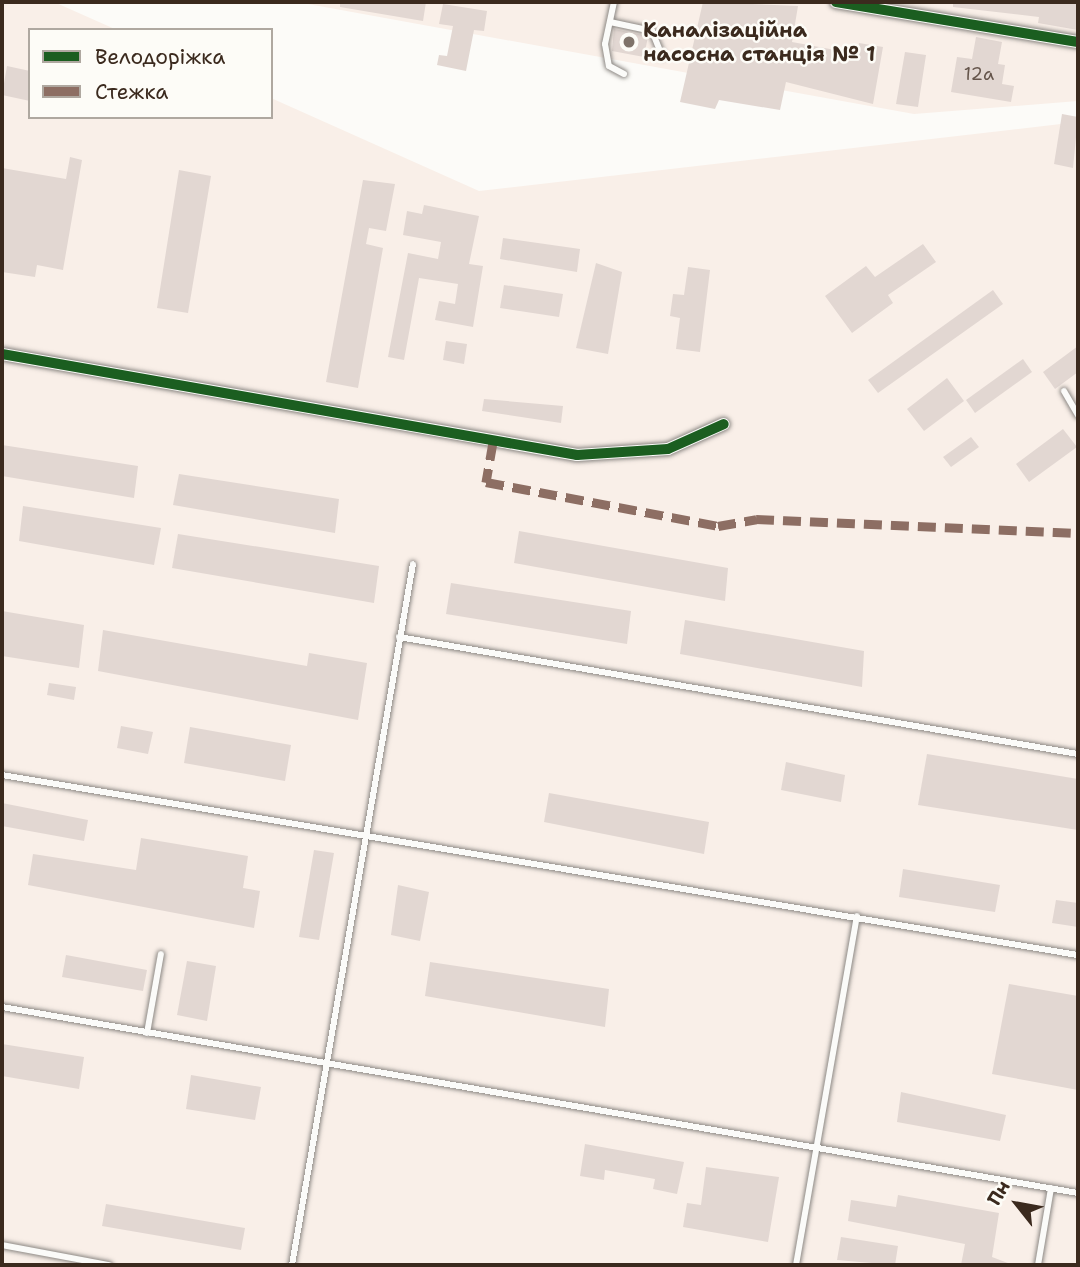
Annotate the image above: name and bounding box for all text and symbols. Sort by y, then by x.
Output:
place label: Каналізаційна насосна станція № 1 [643,17,876,67]
legend [28,28,273,119]
marker: Каналізаційна насосна станція № 1 [621,34,637,50]
text: Велодоріжка [95,43,225,71]
house number: 12а [964,63,994,85]
text: Стежка [95,78,168,106]
north arrow [982,1169,1052,1239]
text: Пн [981,1176,1016,1210]

